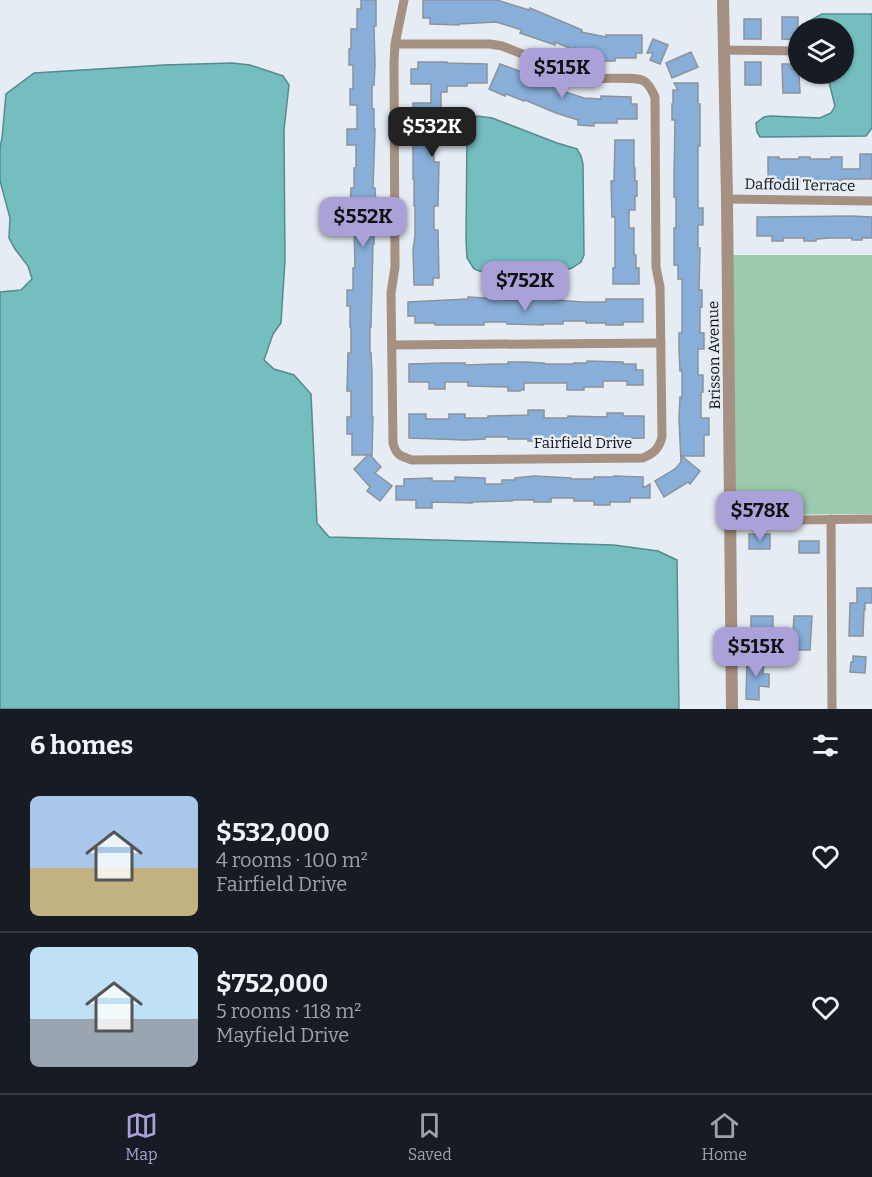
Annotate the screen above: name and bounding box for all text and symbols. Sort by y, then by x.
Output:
map controls [788,18,854,84]
button: layers [788,18,854,84]
pin: $515K [520,48,604,99]
text: $515K [534,55,590,79]
pin: $532K [390,107,474,158]
text: $532K [402,114,462,138]
street label: Daffodil Terrace [745,175,855,195]
pin: $552K [321,197,405,248]
text: $552K [333,204,393,228]
pin: $752K [483,261,567,312]
text: $752K [496,268,554,292]
street label: Brisson Avenue [704,301,724,409]
street label: Fairfield Drive [534,434,632,452]
pin: $578K [718,491,802,542]
text: $578K [730,498,790,522]
pin: $515K [714,627,798,678]
text: $515K [728,634,784,658]
icon: filters [809,729,842,762]
text: 6 homes [30,730,133,761]
text: $532,000 [216,817,330,848]
icon: home [78,820,150,892]
icon: heart [809,840,842,873]
text: 4 rooms · 100 m² [216,848,368,872]
text: Fairfield Drive [216,872,347,896]
text: $752,000 [216,968,328,999]
icon: home [78,971,150,1043]
icon: heart [809,991,842,1024]
text: 5 rooms · 118 m² [216,999,361,1023]
text: Mayfield Drive [216,1023,349,1047]
tab: Map [125,1109,158,1164]
tab: Saved [408,1109,452,1164]
tab: Home [701,1109,747,1164]

